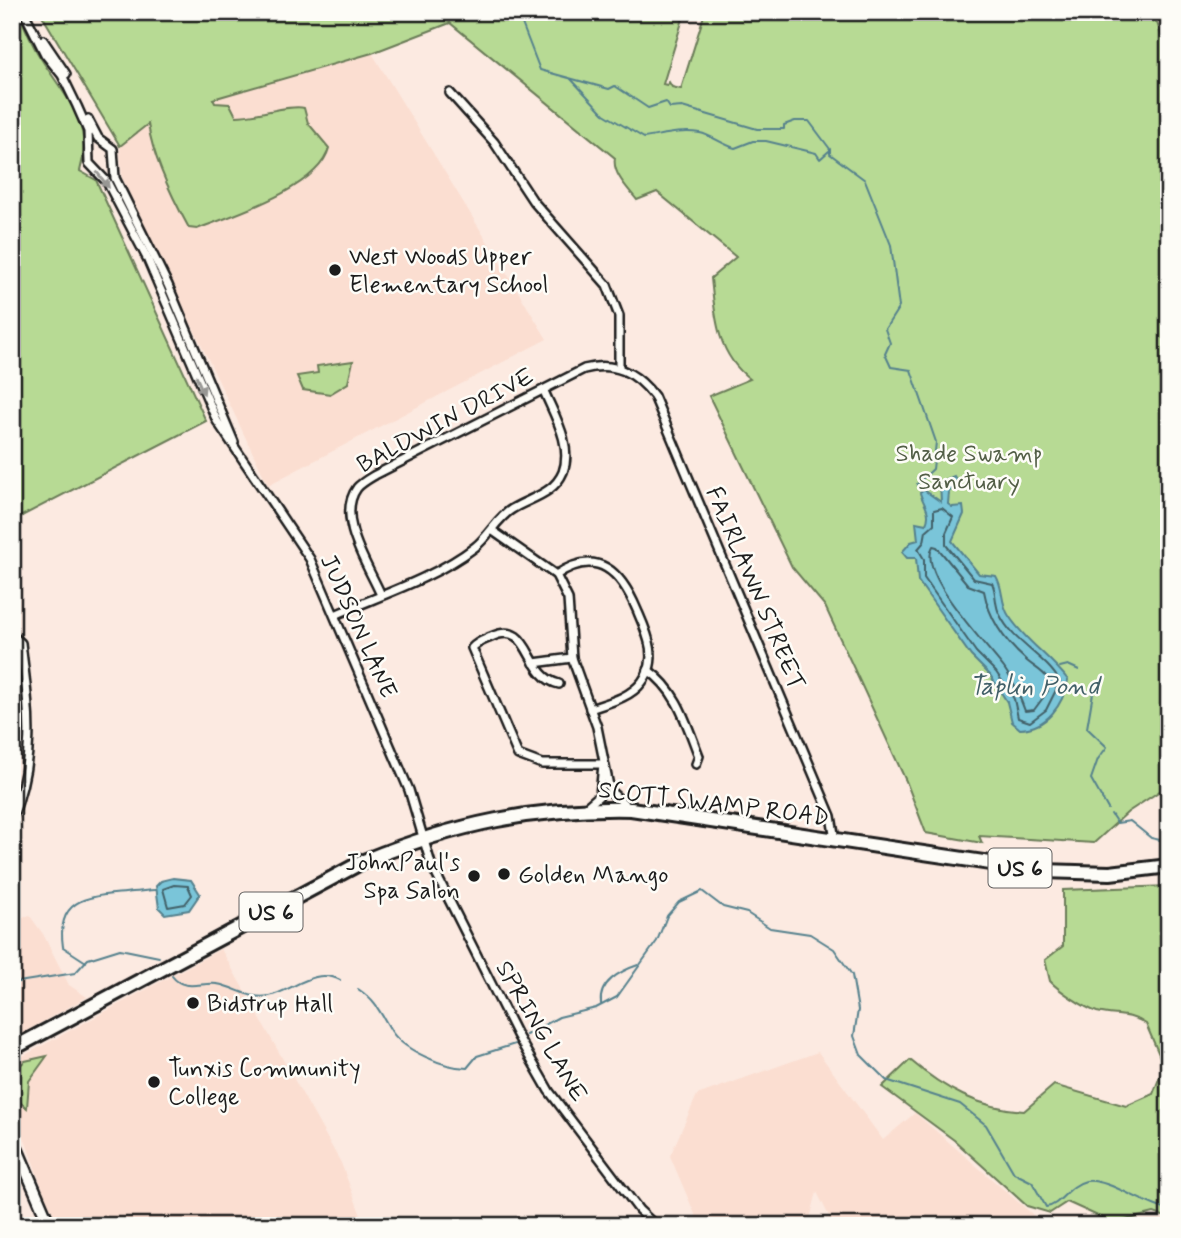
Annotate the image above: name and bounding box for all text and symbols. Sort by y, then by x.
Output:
one-way arrow [96,171,111,189]
place label: West Woods Upper Elementary School [349,242,548,301]
marker: West Woods Upper Elementary School [327,262,343,278]
street label: BALDWIN DRIVE [352,362,539,481]
one-way arrow [195,375,206,396]
park label: Shade Swamp Sanctuary [896,439,1043,498]
street label: FAIRLAWN STREET [698,482,812,695]
street label: JUDSON LANE [312,550,403,703]
water label: Taplin Pond [969,670,1102,704]
street label: SCOTT SWAMP ROAD [597,775,831,834]
place label: JohnPaul's Spa Salon [345,848,460,907]
road number: US 6 [988,848,1052,888]
place label: Golden Mango [518,860,668,891]
marker: Golden Mango [496,866,512,882]
marker: JohnPaul's Spa Salon [466,868,482,884]
road number: US 6 [240,892,302,931]
street label: SPRING LANE [488,956,594,1108]
place label: Bidstrup Hall [207,989,333,1020]
marker: Bidstrup Hall [185,995,201,1011]
place label: Tunxis Community College [168,1054,361,1113]
marker: Tunxis Community College [146,1074,162,1090]

